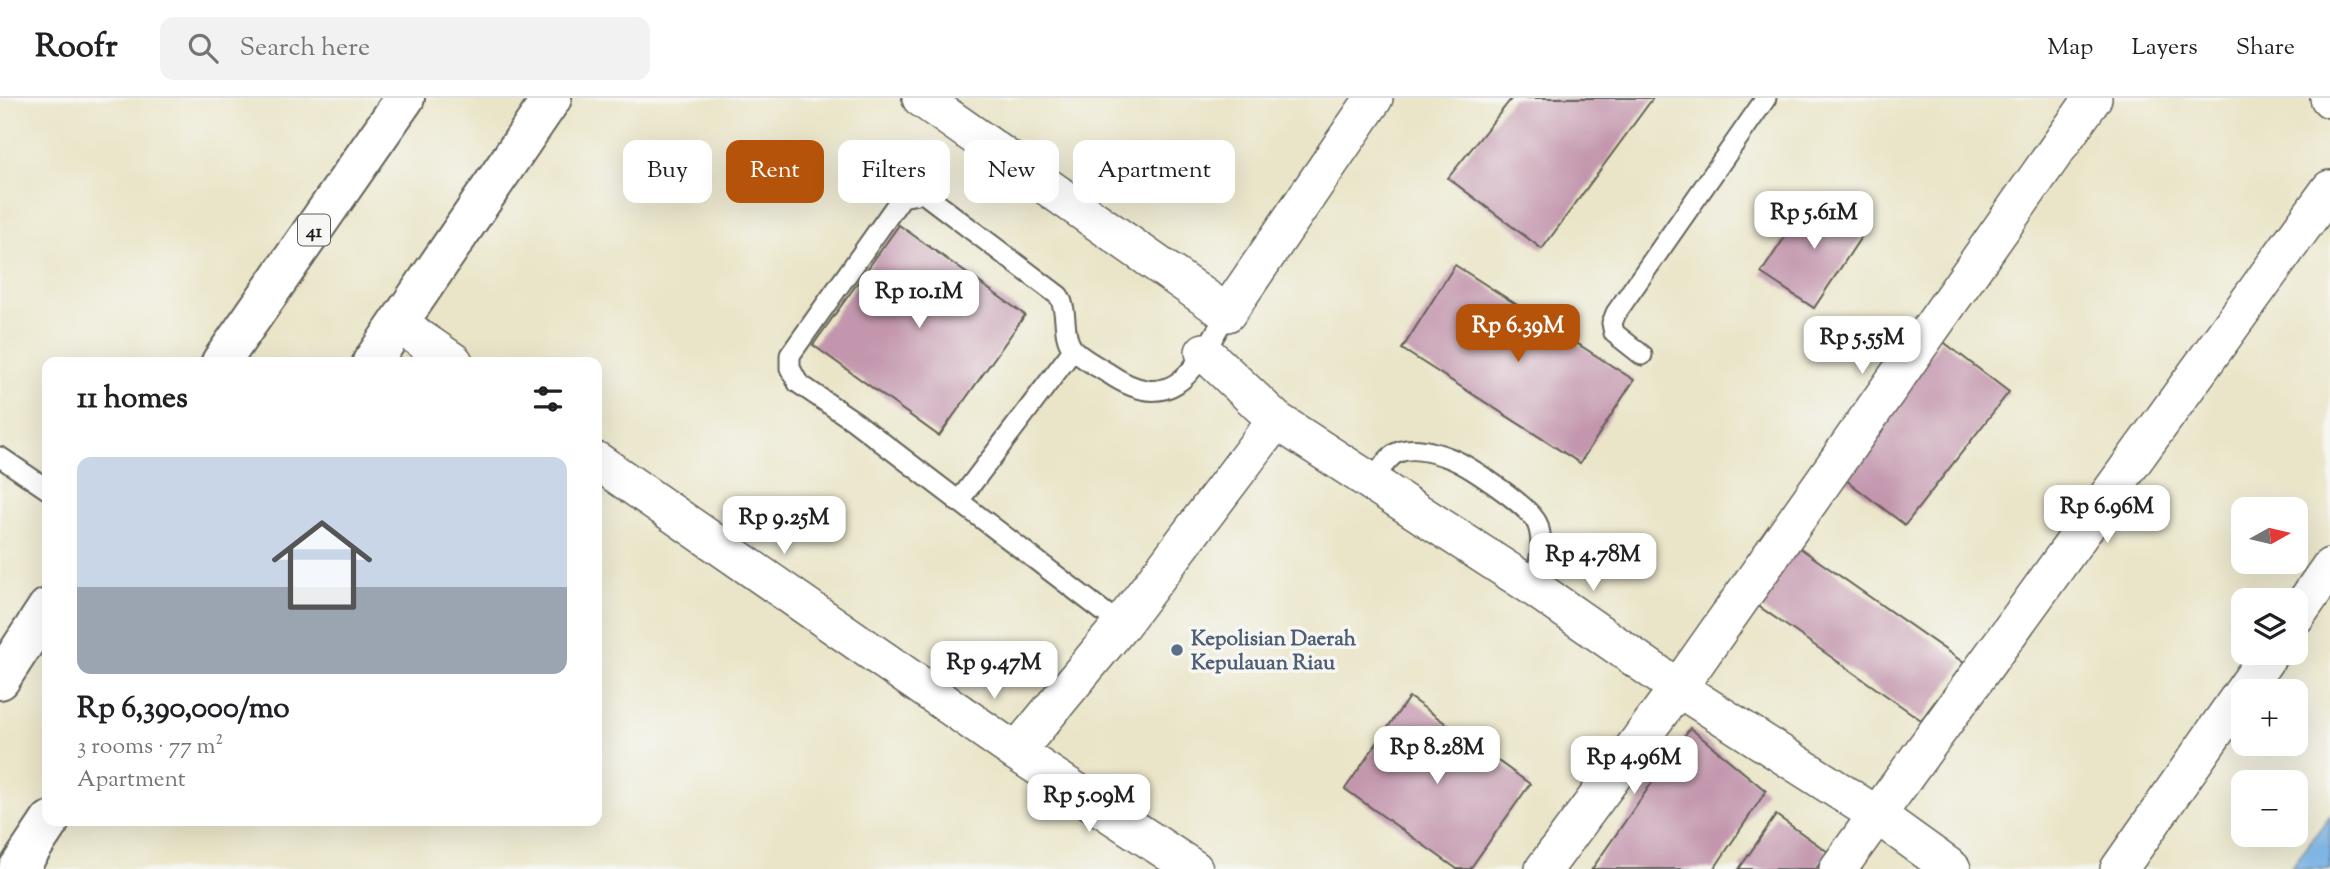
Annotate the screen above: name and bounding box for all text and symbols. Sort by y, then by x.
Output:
search box [160,17,650,80]
text: Roofr [35,24,118,72]
icon: search [184,29,222,67]
text: Search here [240,30,370,67]
text: Map [2047,31,2093,65]
text: Layers [2131,31,2198,65]
text: Share [2236,31,2295,65]
chip: Buy [623,140,712,203]
chip: Rent [726,140,824,203]
chip: Filters [838,140,950,203]
chip: New [964,140,1059,203]
chip: Apartment [1073,140,1235,203]
pin: Rp 5.61M [1742,192,1886,251]
text: Rp 5.61M [1770,197,1858,230]
road number: 41 [298,214,330,246]
pin: Rp 10.1M [847,271,991,330]
text: Rp 10.1M [875,276,963,309]
pin: Rp 6.39M [1446,304,1590,364]
text: Rp 6.39M [1472,310,1564,343]
pin: Rp 5.55M [1790,316,1934,376]
text: Rp 5.55M [1820,322,1904,355]
text: 11 homes [77,378,188,421]
icon: filters [529,380,567,418]
pin: Rp 6.96M [2035,486,2179,545]
text: Rp 6.96M [2060,491,2154,524]
pin: Rp 9.25M [712,496,856,556]
north arrow [2231,497,2308,574]
map controls [2231,497,2308,847]
icon: home [259,502,385,628]
text: Rp 9.25M [739,502,829,535]
pin: Rp 4.78M [1521,533,1665,593]
text: Rp 4.78M [1545,539,1641,572]
button: layers [2231,588,2308,665]
place label: Kepolisian Daerah Kepulauan Riau [1191,625,1357,679]
pin: Rp 9.47M [922,642,1066,701]
marker: Kepolisian Daerah Kepulauan Riau [1169,642,1185,658]
text: Rp 9.47M [947,647,1041,680]
button: + [2231,679,2308,756]
text: Rp 6,390,000/mo [77,688,290,731]
pin: Rp 8.28M [1365,726,1509,786]
text: 3 rooms · 77 m² [77,731,223,764]
text: Rp 8.28M [1390,732,1484,765]
pin: Rp 4.96M [1562,736,1706,796]
text: Rp 4.96M [1587,742,1681,775]
text: Apartment [77,764,186,797]
button: − [2231,770,2308,847]
pin: Rp 5.09M [1017,774,1161,834]
text: Rp 5.09M [1043,780,1135,813]

